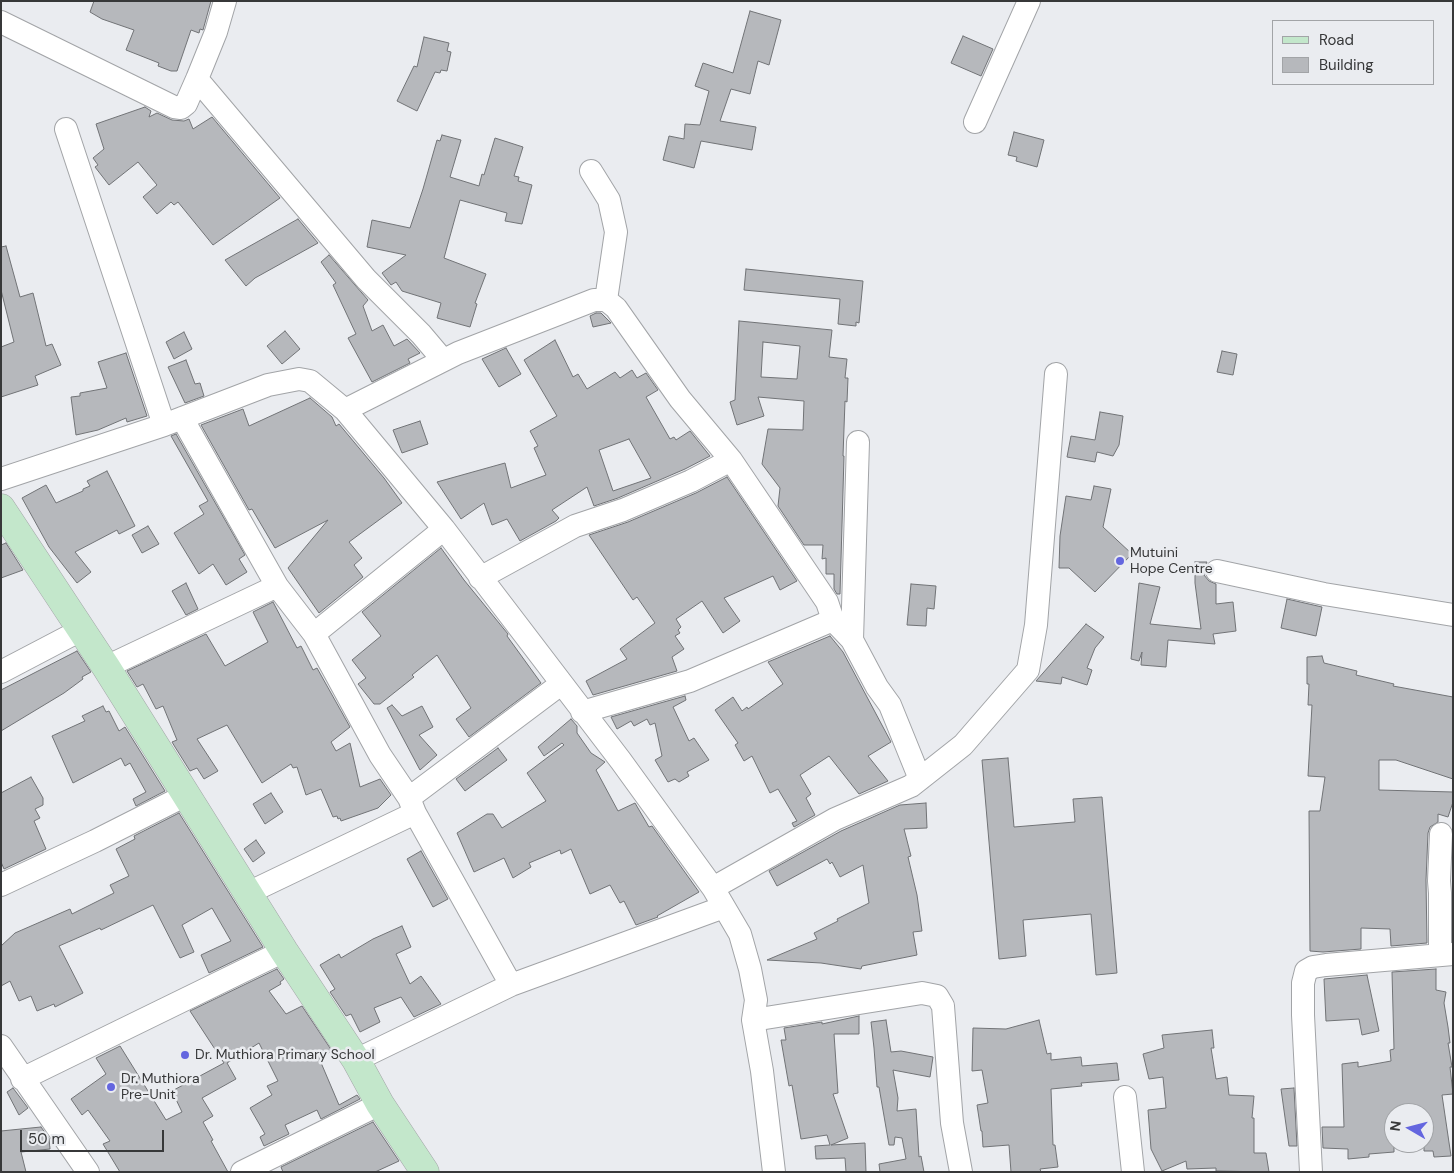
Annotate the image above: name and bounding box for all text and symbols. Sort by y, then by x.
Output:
legend [1272,20,1434,85]
text: Road [1319,30,1354,50]
text: Building [1319,55,1374,75]
place label: Mutuini Hope Centre [1130,545,1213,578]
marker: Mutuini Hope Centre [1114,555,1126,567]
place label: Dr. Muthiora Primary School [195,1047,375,1063]
marker: Dr. Muthiora Primary School [179,1049,191,1061]
place label: Dr. Muthiora Pre-Unit [121,1071,200,1104]
marker: Dr. Muthiora Pre-Unit [105,1081,117,1093]
north arrow [1384,1103,1434,1153]
scale bar [22,1120,166,1152]
text: N [1386,1120,1405,1132]
text: 50 m [28,1129,65,1149]

